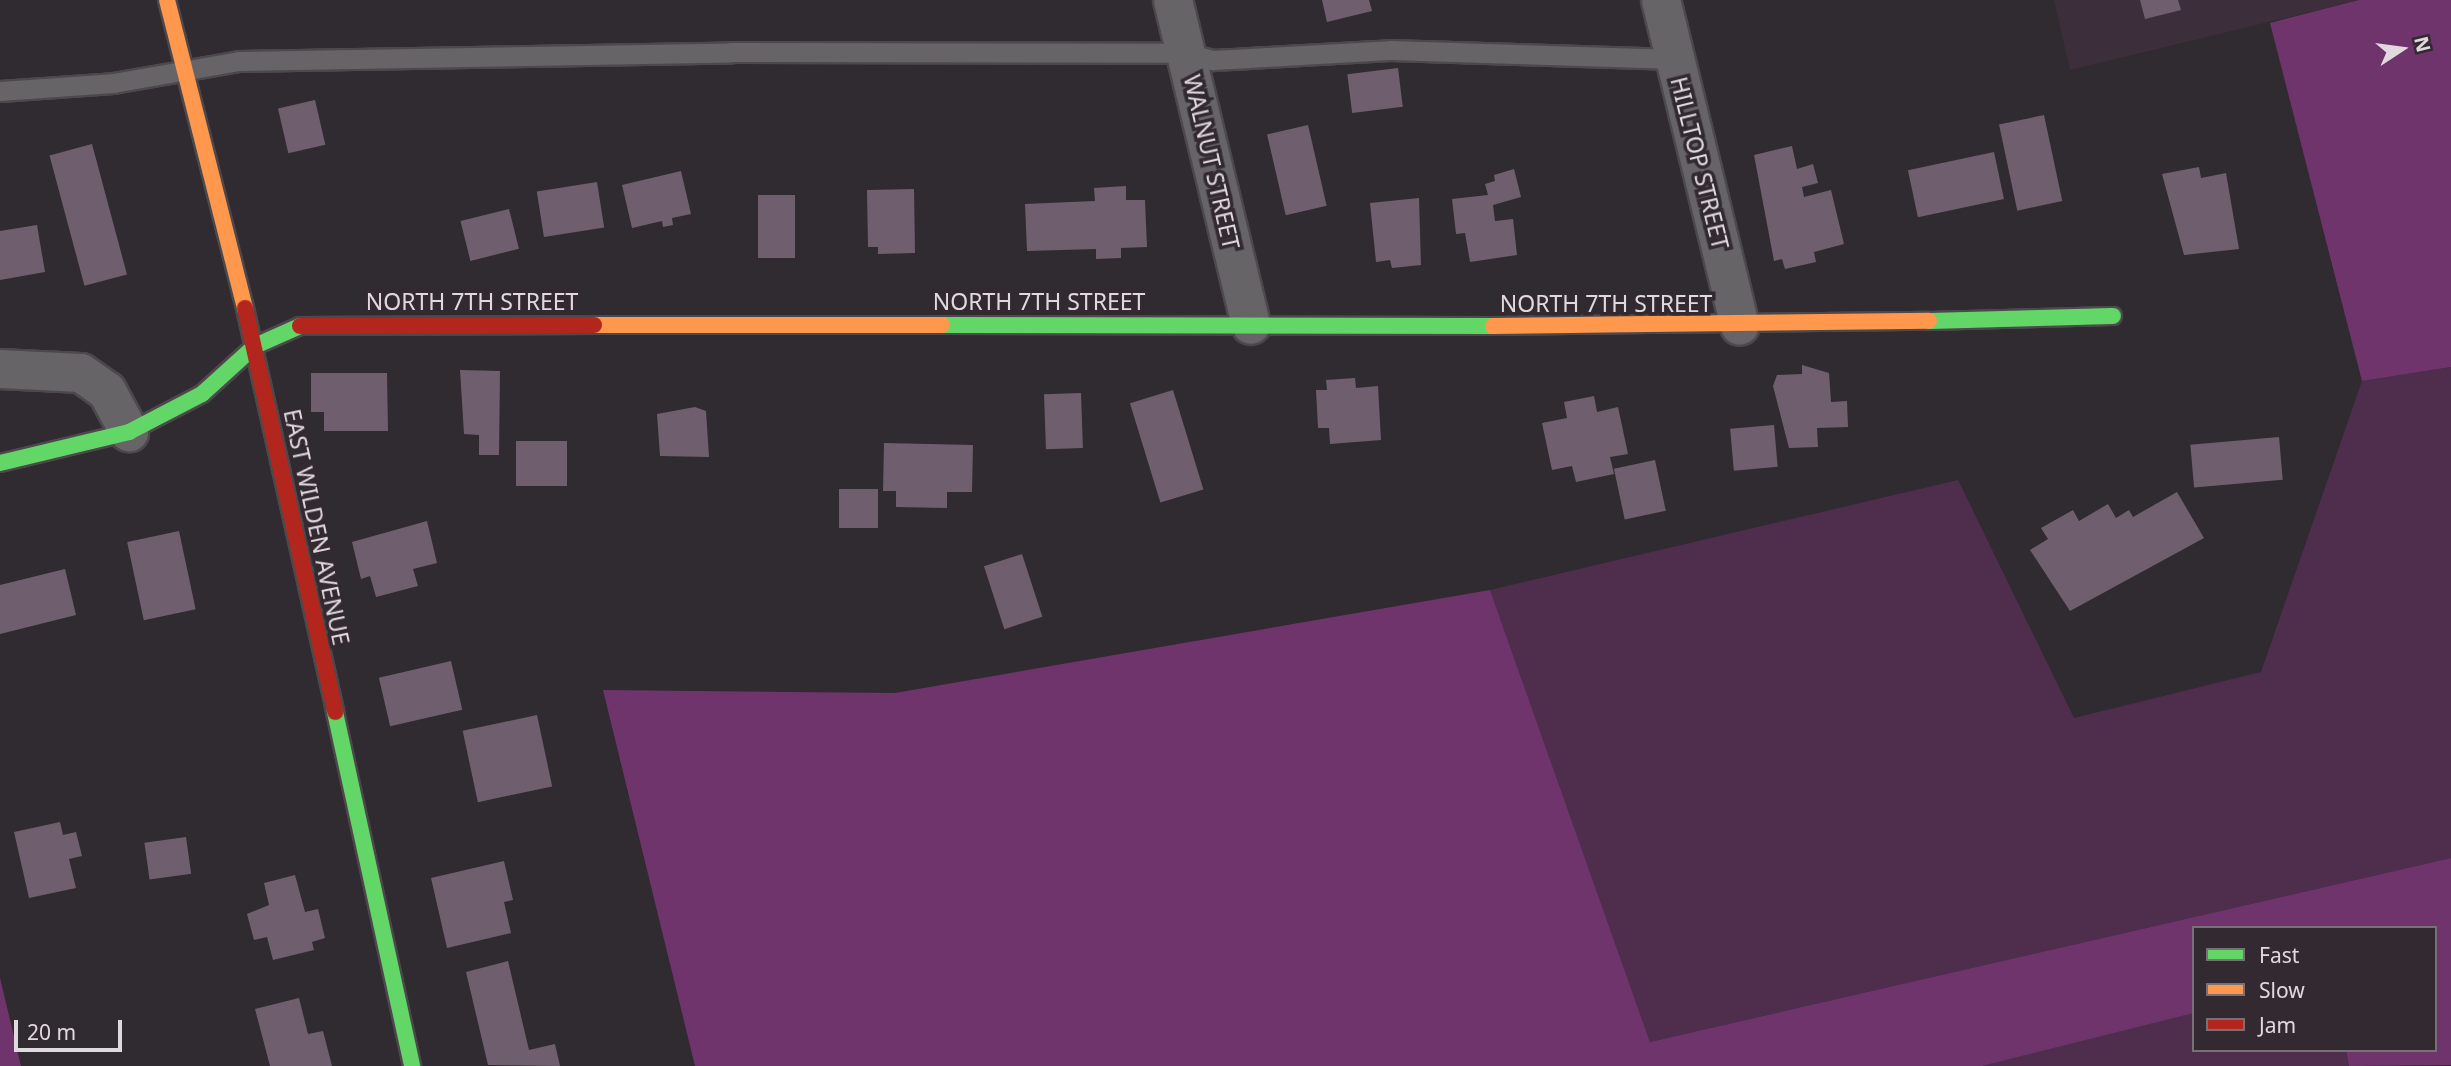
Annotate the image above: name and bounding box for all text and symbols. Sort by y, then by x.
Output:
north arrow [2367,14,2437,84]
text: N [2408,34,2437,55]
street label: WALNUT STREET [1178,72,1246,252]
street label: HILLTOP STREET [1665,74,1735,252]
street label: NORTH 7TH STREET [366,287,578,315]
street label: NORTH 7TH STREET [933,287,1145,315]
street label: NORTH 7TH STREET [1500,289,1712,317]
street label: EAST WILDEN AVENUE [278,406,356,648]
legend [2192,926,2437,1052]
text: Fast [2259,941,2299,969]
text: Slow [2259,976,2305,1004]
scale bar [18,1006,126,1050]
text: Jam [2259,1011,2296,1039]
text: 20 m [27,1018,76,1046]

